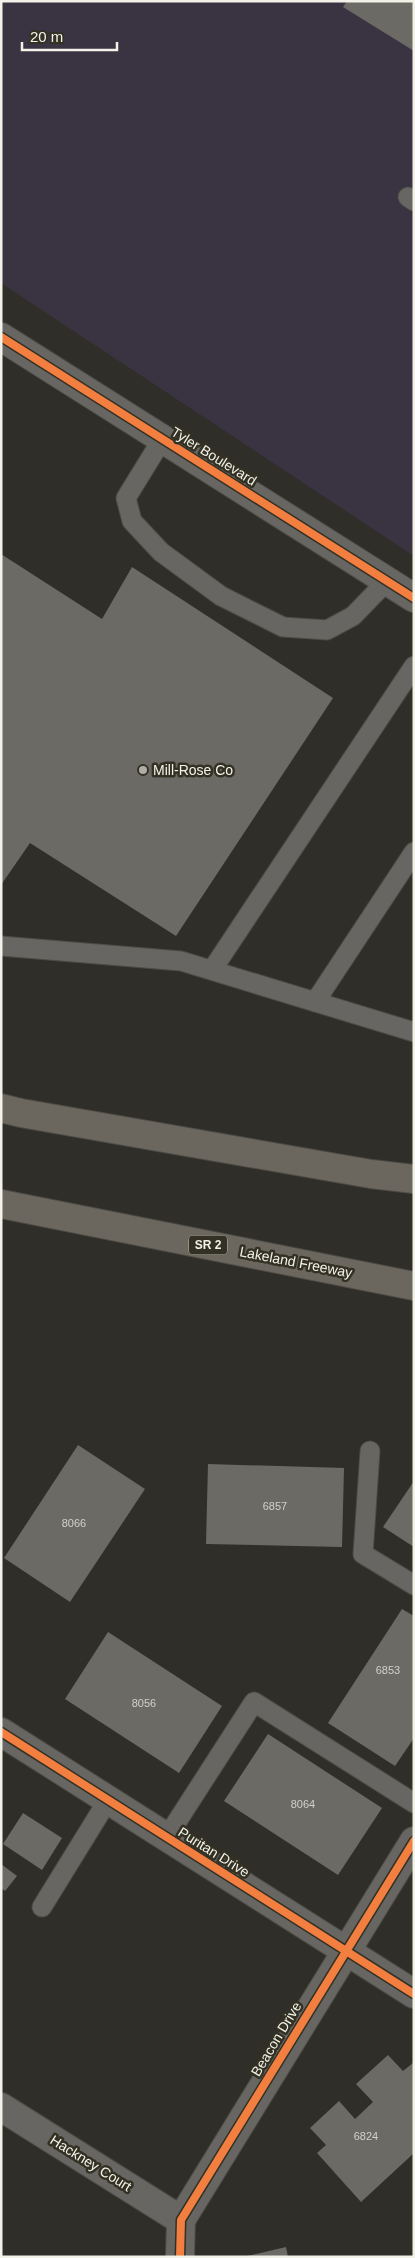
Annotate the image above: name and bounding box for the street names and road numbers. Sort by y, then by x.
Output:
street label: Tyler Boulevard [169,423,259,489]
road number: SR 2 [189,1236,227,1254]
street label: Lakeland Freeway [238,1243,354,1281]
street label: Puritan Drive [175,1824,253,1880]
street label: Beacon Drive [247,1999,305,2079]
street label: Hackney Court [47,2132,135,2194]

